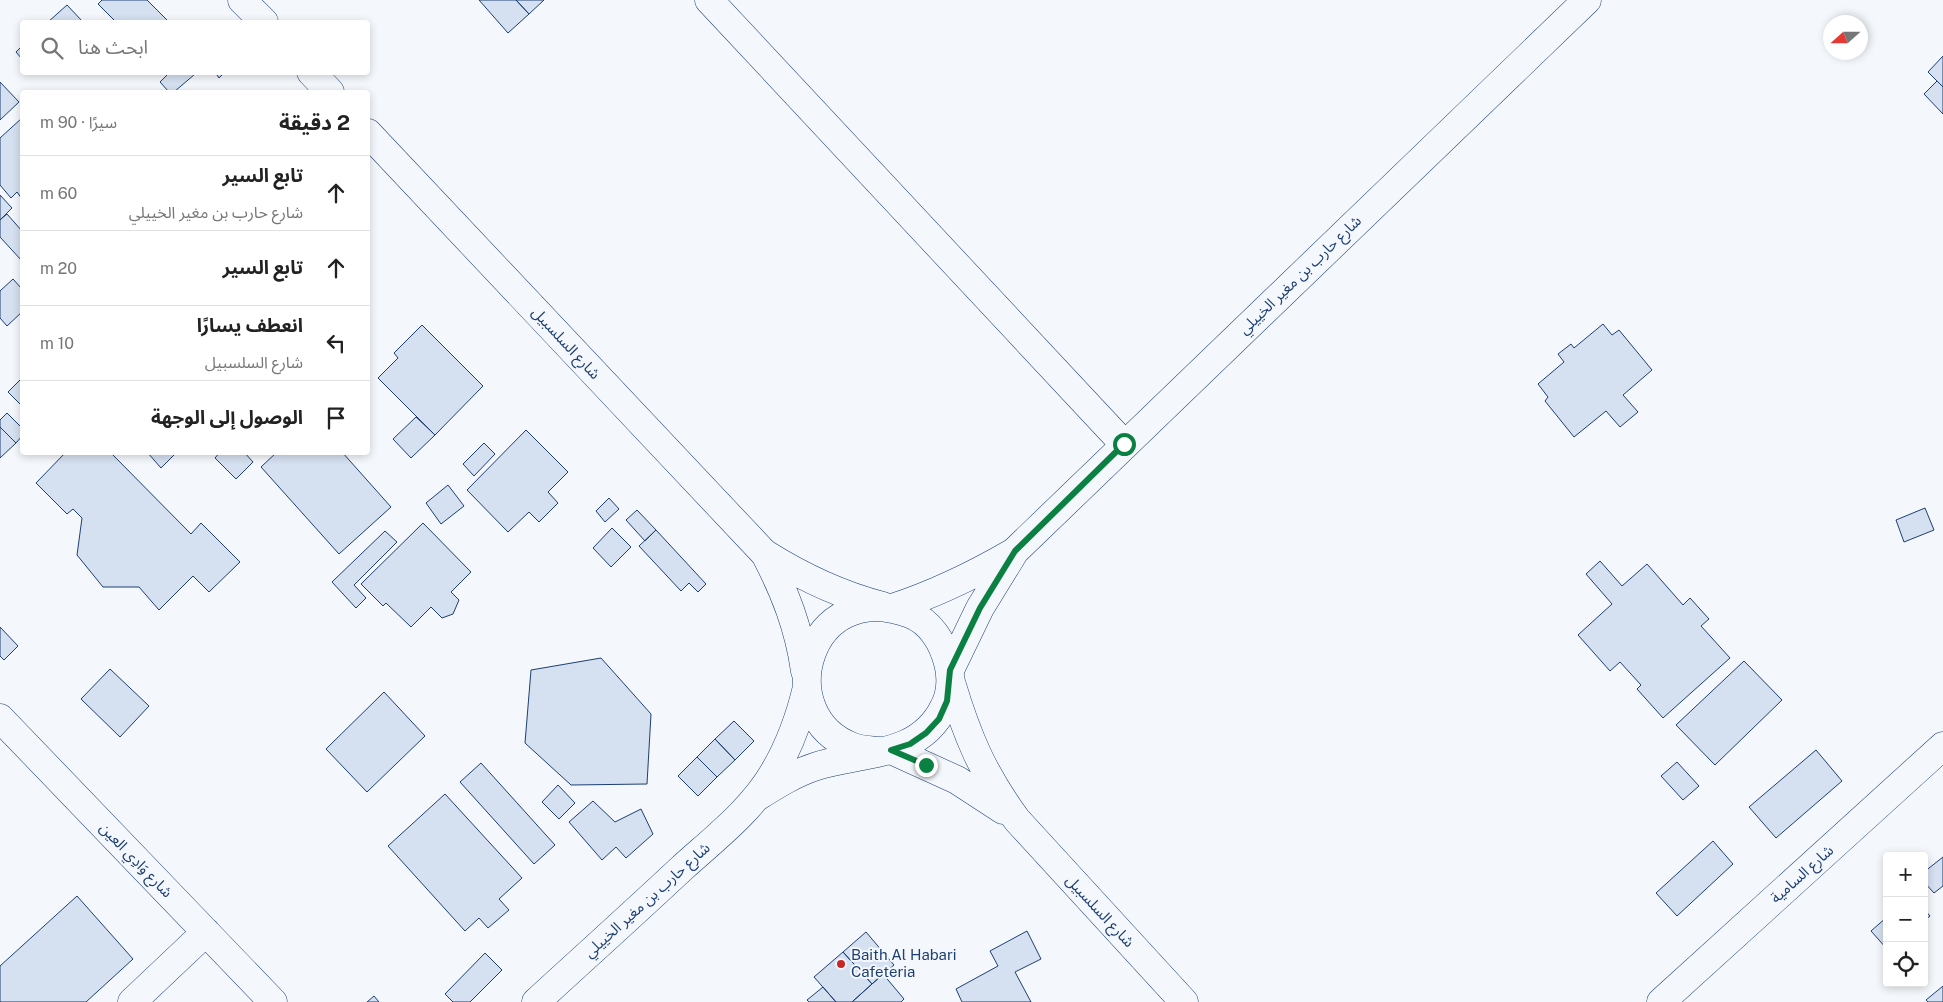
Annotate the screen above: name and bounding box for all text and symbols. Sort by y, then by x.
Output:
north arrow [1823,15,1868,60]
search box [20,20,370,75]
icon: search [38,34,66,62]
text: ابحث هنا [78,36,148,58]
text: 2 دقيقة [279,110,350,135]
text: سيرًا · 90 m [40,113,117,132]
text: تابع السير [222,164,303,186]
icon: ahead [322,179,350,207]
text: 60 m [40,184,77,203]
text: شارع حارب بن مغير الخييلي [129,203,303,222]
street label: شارع حارب بن مغير الخييلي [1235,212,1367,340]
icon: ahead [322,254,350,282]
text: تابع السير [222,256,303,278]
text: 20 m [40,259,77,278]
street label: شارع السلسبيل [526,303,604,385]
text: انعطف يسارًا [197,314,303,336]
icon: left [322,329,350,357]
text: 10 m [40,334,74,353]
text: شارع السلسبيل [205,353,303,372]
icon: arrive [322,404,350,432]
text: الوصول إلى الوجهة [151,406,303,428]
route start [1113,433,1136,456]
route end [915,754,938,777]
street label: شارع وَادِي العين [94,819,176,903]
street label: شارع حارب بن مغير الخييلي [580,838,716,964]
street label: شارع السامية [1767,841,1839,909]
map controls [1883,852,1928,987]
button: + [1883,852,1928,897]
street label: شارع السلسبيل [1060,871,1138,953]
button: − [1883,897,1928,942]
button: locate [1883,942,1928,987]
place label: Baith Al Habari Cafeteria [851,946,957,980]
marker: Baith Al Habari Cafeteria [835,958,847,970]

